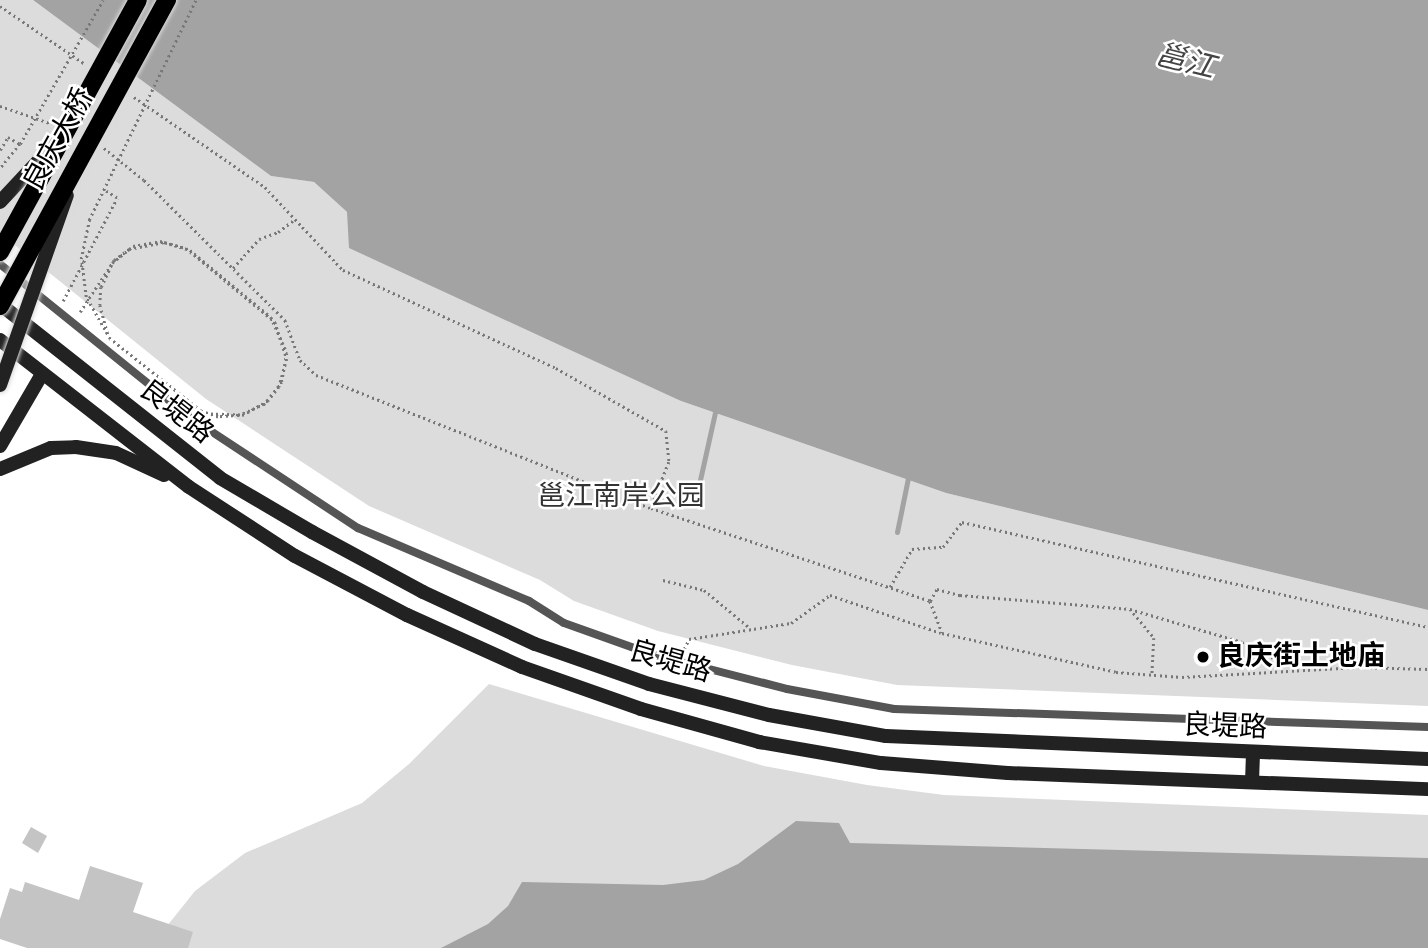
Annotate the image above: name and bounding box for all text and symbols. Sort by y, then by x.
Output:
water label: 邕江 [1152,37,1218,87]
street label: 良庆大桥 [17,83,101,197]
street label: 良堤路 [133,373,219,451]
park label: 邕江南岸公园 [537,480,705,514]
street label: 良堤路 [625,634,715,690]
place label: 良庆街土地庙 [1217,640,1385,674]
marker: 良庆街土地庙 [1195,649,1211,665]
street label: 良堤路 [1182,709,1268,745]

